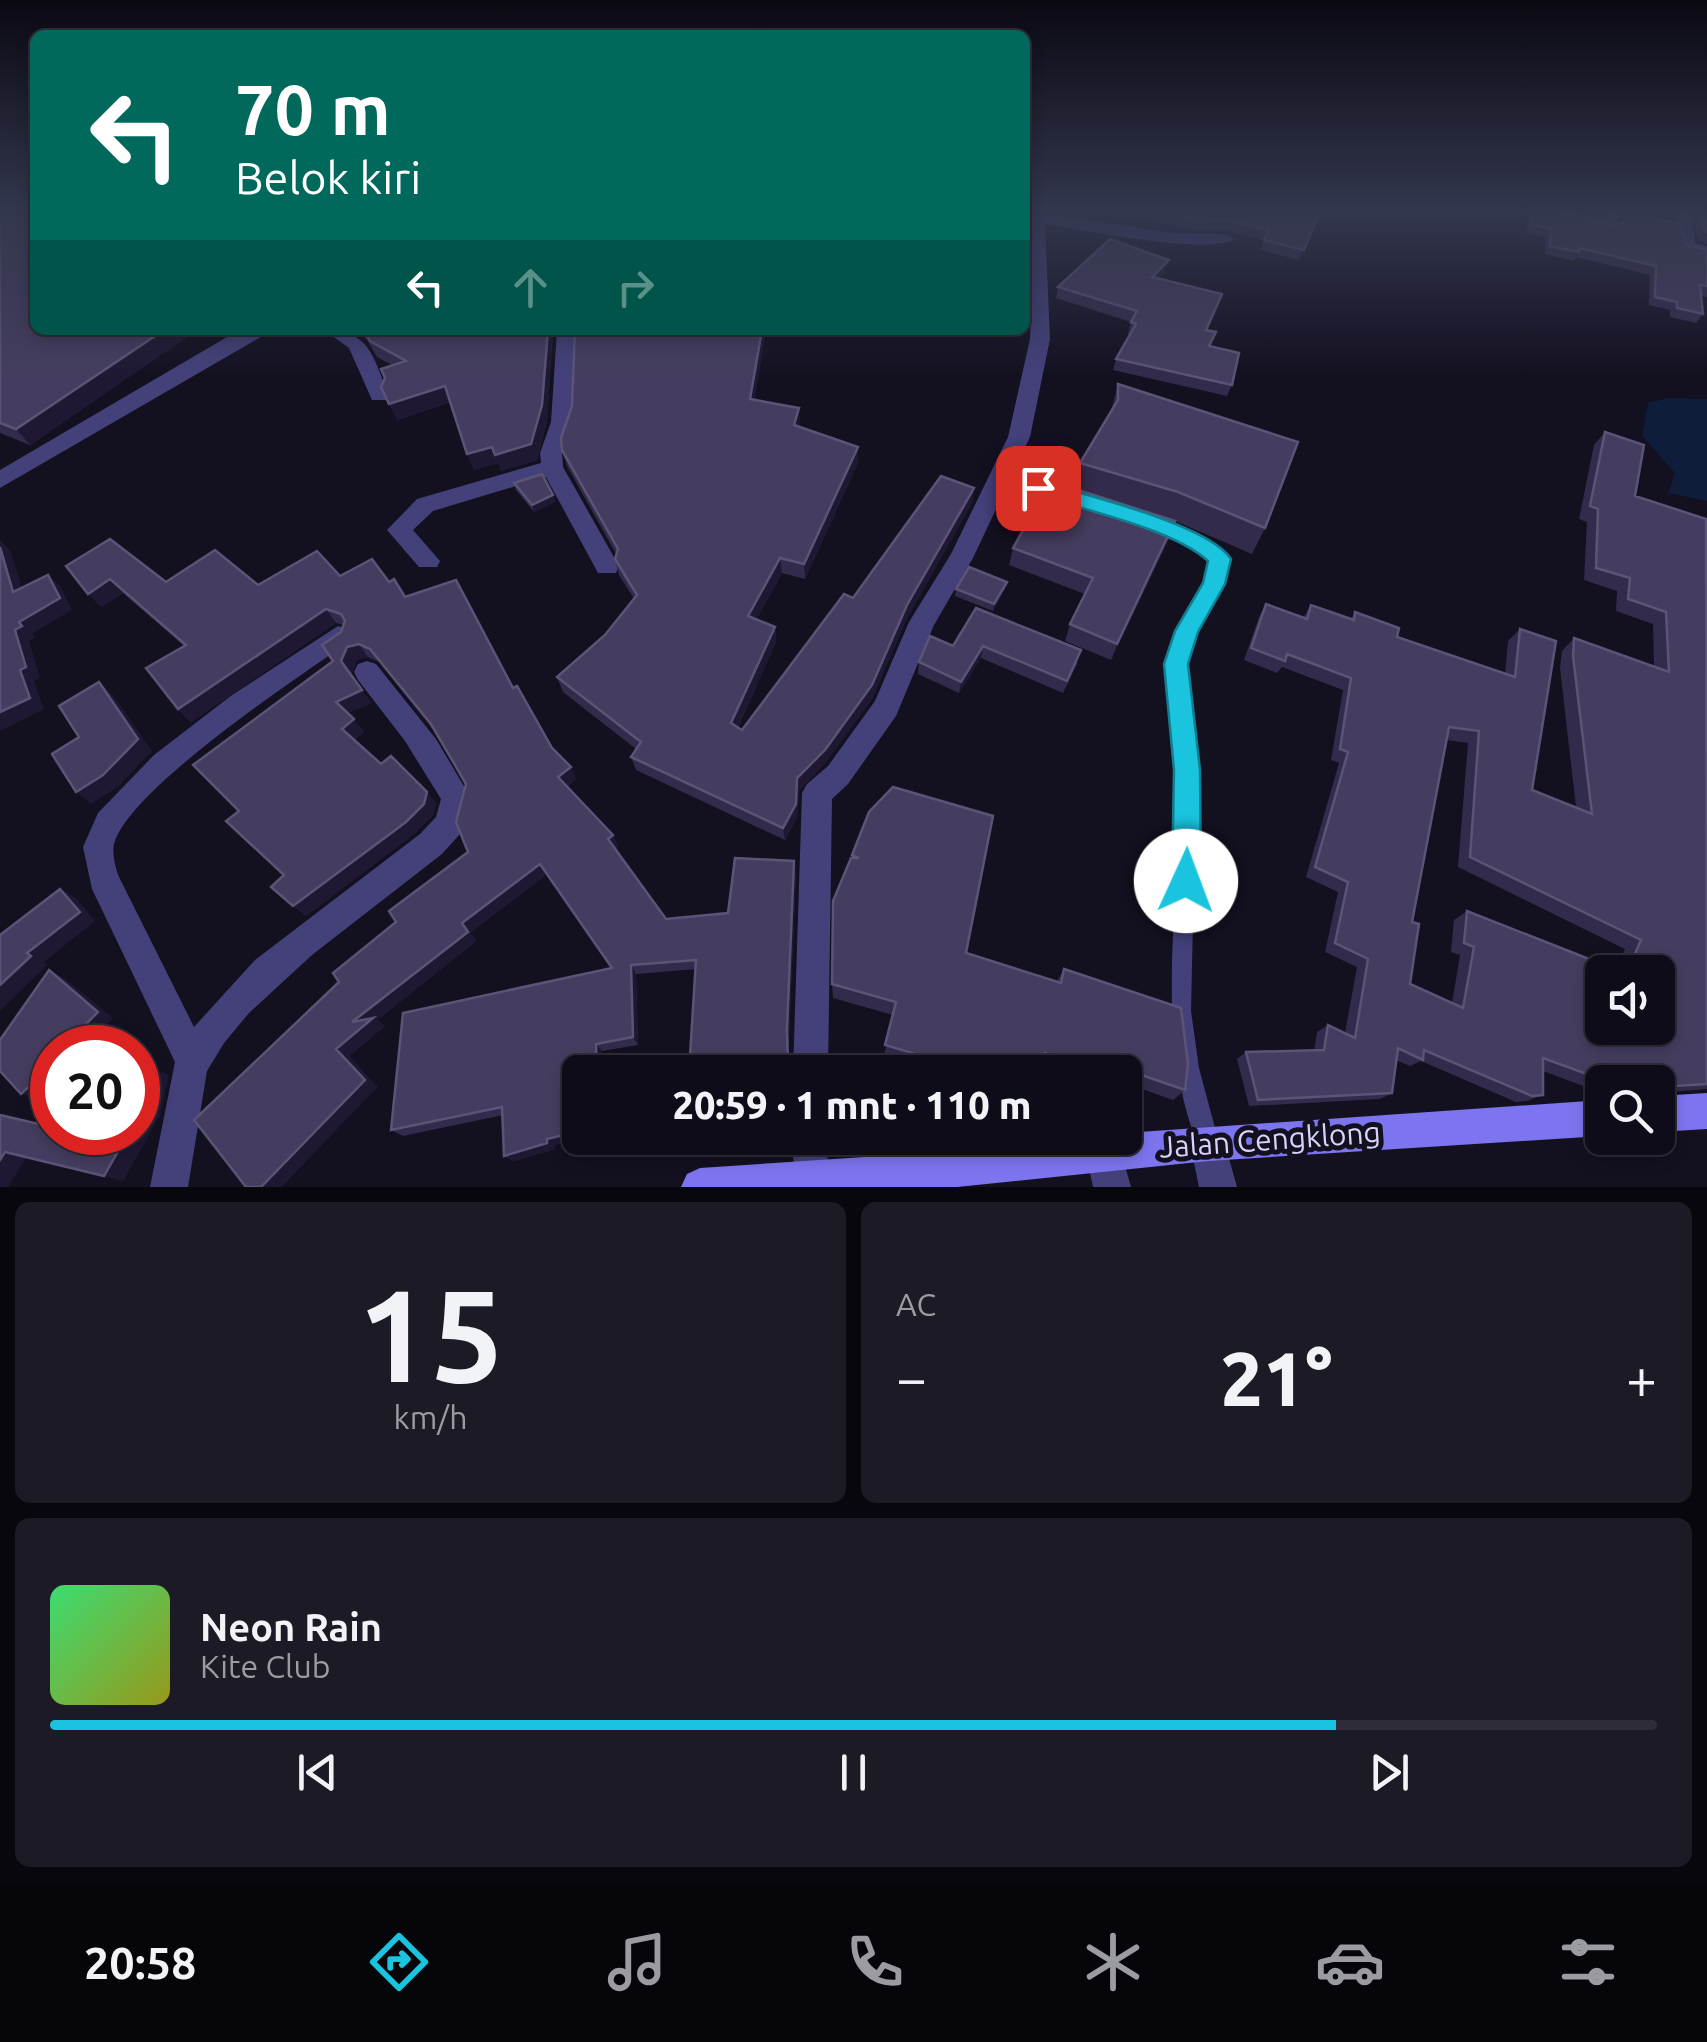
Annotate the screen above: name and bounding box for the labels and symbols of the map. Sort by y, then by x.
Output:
pin [996,446,1081,531]
position arrow [1134,829,1238,933]
speed limit sign: 20 [30,1025,160,1155]
street label: Jalan Cengklong [1158,1114,1382,1164]

